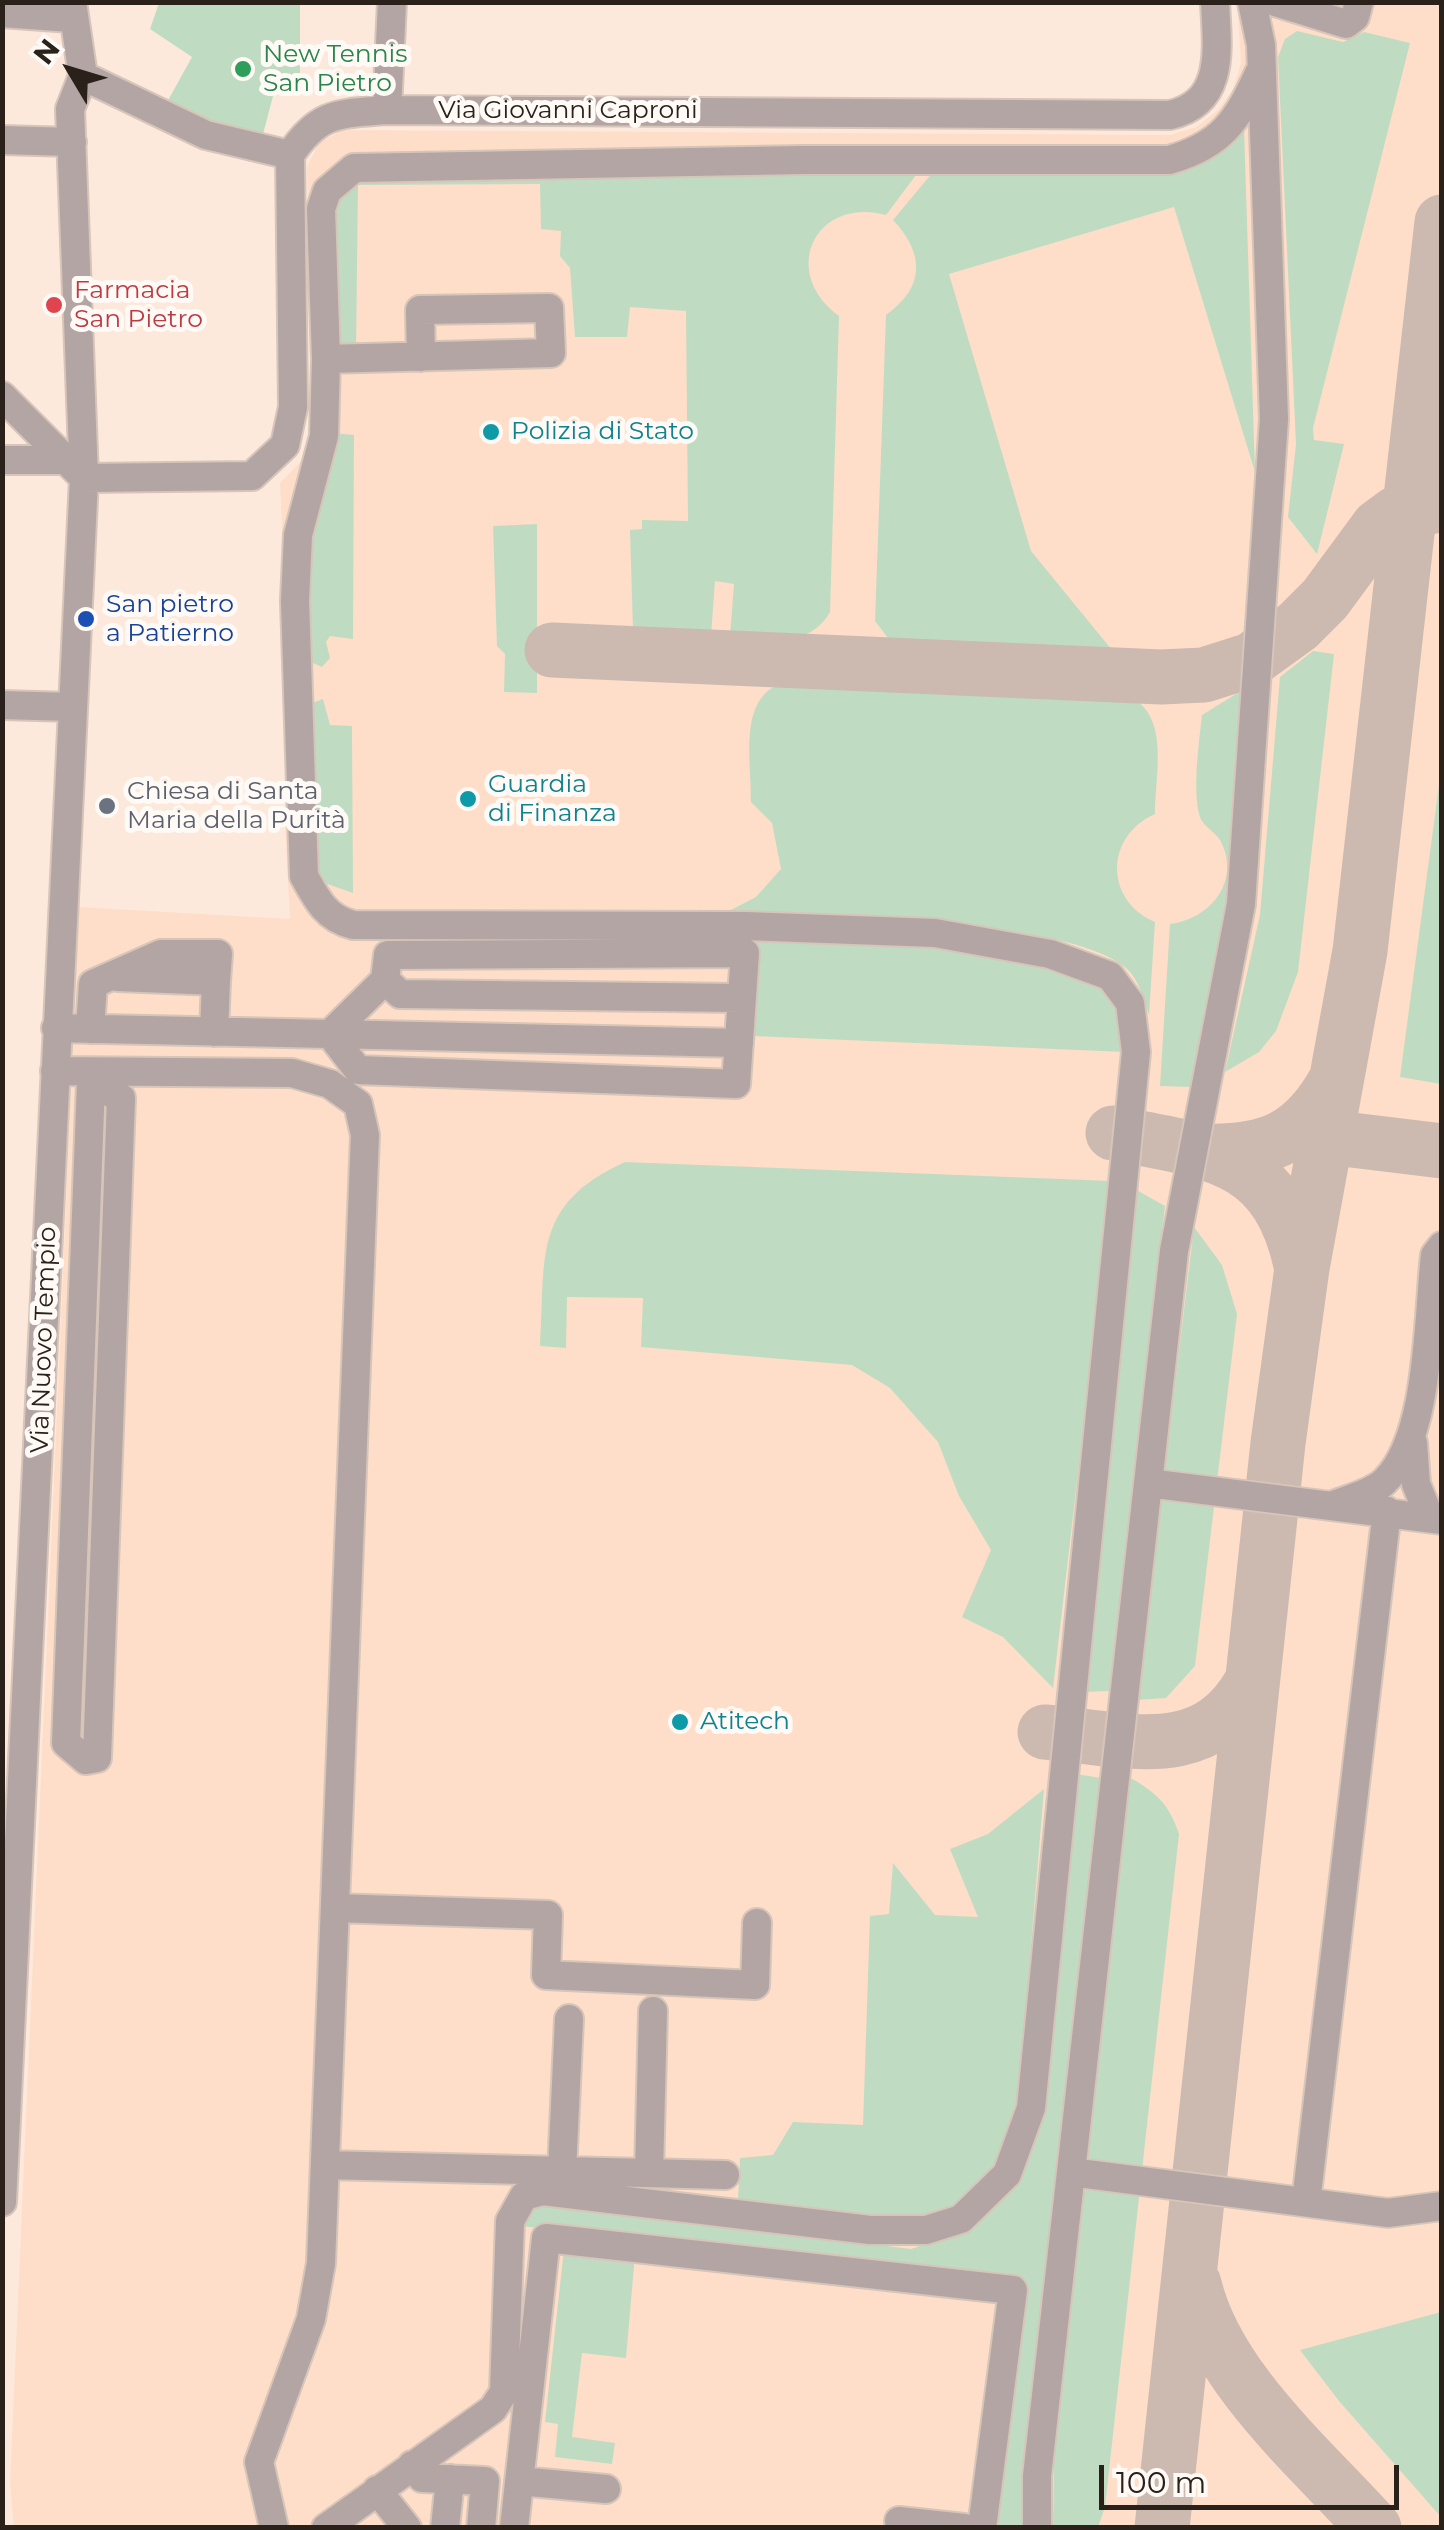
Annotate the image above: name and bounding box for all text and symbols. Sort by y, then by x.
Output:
north arrow [20,20,120,120]
text: N [26,32,67,71]
place label: New Tennis San Pietro [263,40,407,99]
marker: New Tennis San Pietro [232,58,254,80]
street label: Via Giovanni Caproni [438,96,698,126]
place label: Farmacia San Pietro [74,276,203,335]
marker: Farmacia San Pietro [43,294,65,316]
place label: Polizia di Stato [511,417,694,447]
marker: Polizia di Stato [480,421,502,443]
place label: San pietro a Patierno [106,590,234,649]
marker: San pietro a Patierno [75,608,97,630]
place label: Guardia di Finanza [488,770,617,829]
place label: Chiesa di Santa Maria della Purità [127,777,346,836]
marker: Guardia di Finanza [457,788,479,810]
marker: Chiesa di Santa Maria della Purità [96,795,118,817]
street label: Via Nuovo Tempio [25,1226,63,1454]
place label: Atitech [700,1707,790,1737]
marker: Atitech [669,1711,691,1733]
scale bar [1104,2445,1404,2507]
text: 100 m [1116,2464,1206,2501]

